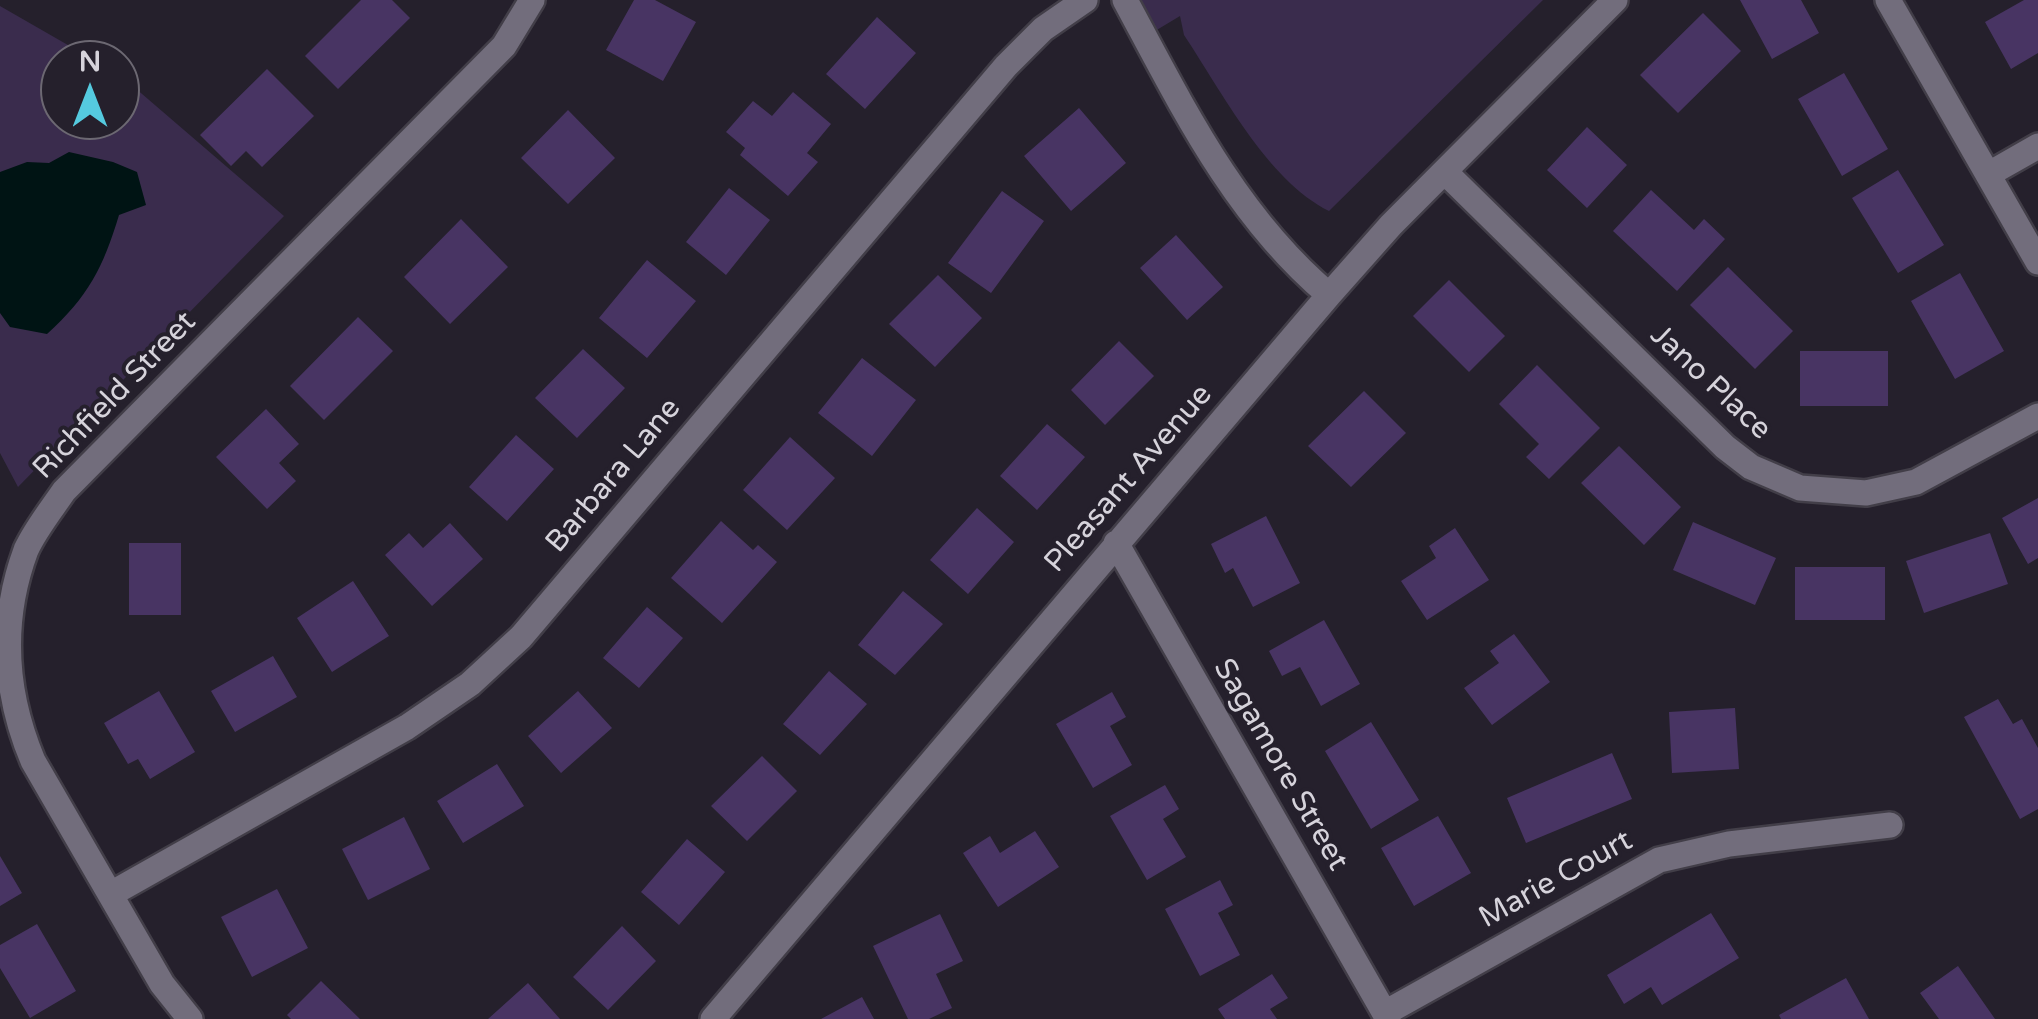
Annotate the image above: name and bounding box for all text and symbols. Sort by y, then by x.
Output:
north arrow [40,40,140,140]
text: N [79,45,101,79]
street label: Richfield Street [26,305,204,487]
street label: Jano Place [1642,318,1778,448]
street label: Pleasant Avenue [1038,378,1220,580]
street label: Barbara Lane [539,391,689,561]
street label: Sagamore Street [1205,653,1355,877]
street label: Marie Court [1473,823,1639,937]

